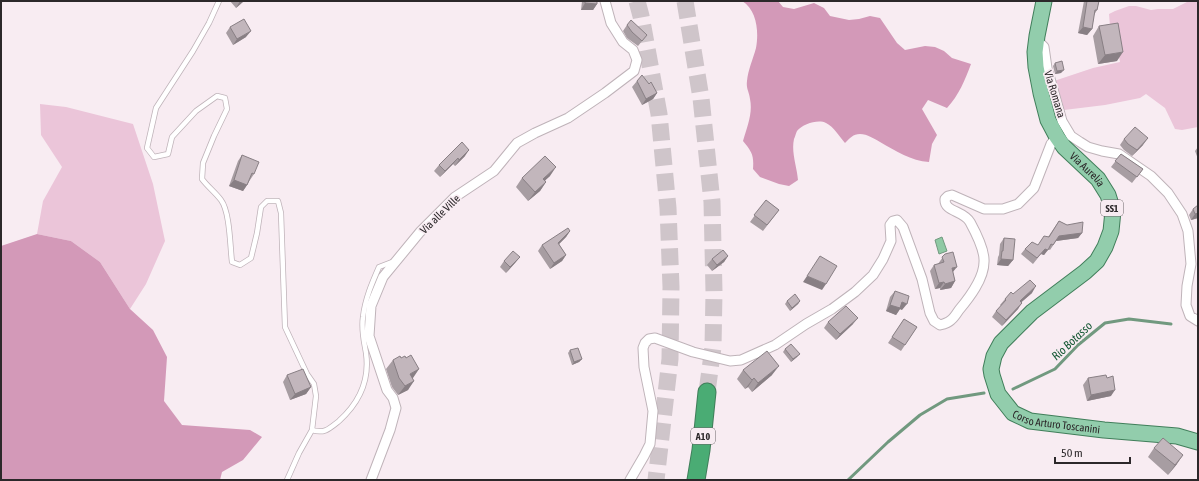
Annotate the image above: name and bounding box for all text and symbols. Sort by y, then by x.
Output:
street label: Via Romana [1042,69,1068,119]
street label: Via Aurelia [1067,150,1107,189]
street label: Via alle Ville [418,192,462,236]
road number: SS1 [1101,200,1123,216]
water label: Rio Botasso [1049,318,1095,363]
street label: Corso Arturo Toscanini [1011,408,1101,435]
road number: A10 [691,428,715,444]
scale bar [1055,439,1130,465]
text: 50 m [1061,446,1083,460]

